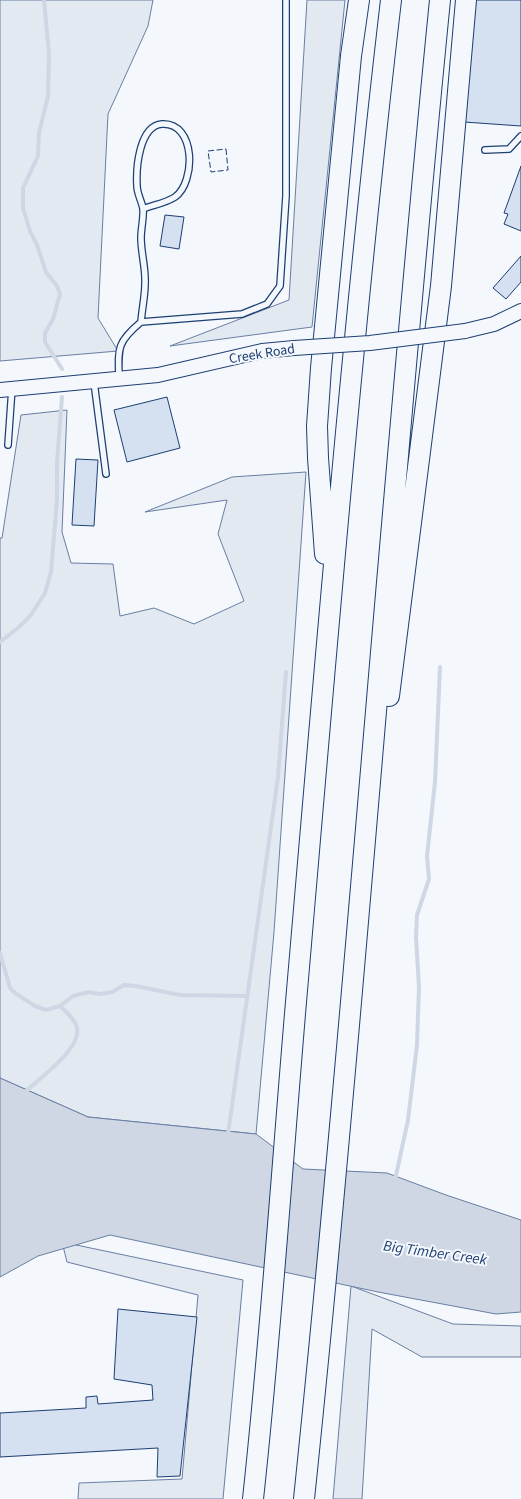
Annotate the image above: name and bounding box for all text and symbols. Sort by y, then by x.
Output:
street label: Creek Road [228,339,296,369]
water label: Big Timber Creek [382,1235,489,1271]

